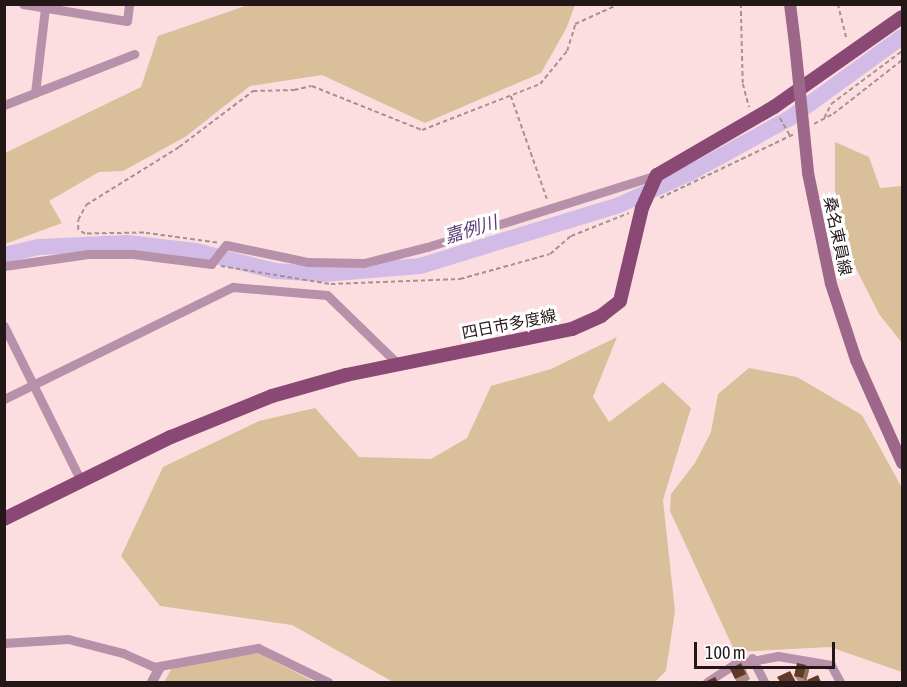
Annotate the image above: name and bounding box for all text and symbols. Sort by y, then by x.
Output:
street label: 桑名東員線 [820,195,856,277]
water label: 嘉例川 [442,212,500,248]
street label: 四日市多度線 [460,305,558,343]
scale bar [697,630,838,668]
text: 100 m [705,642,746,663]

